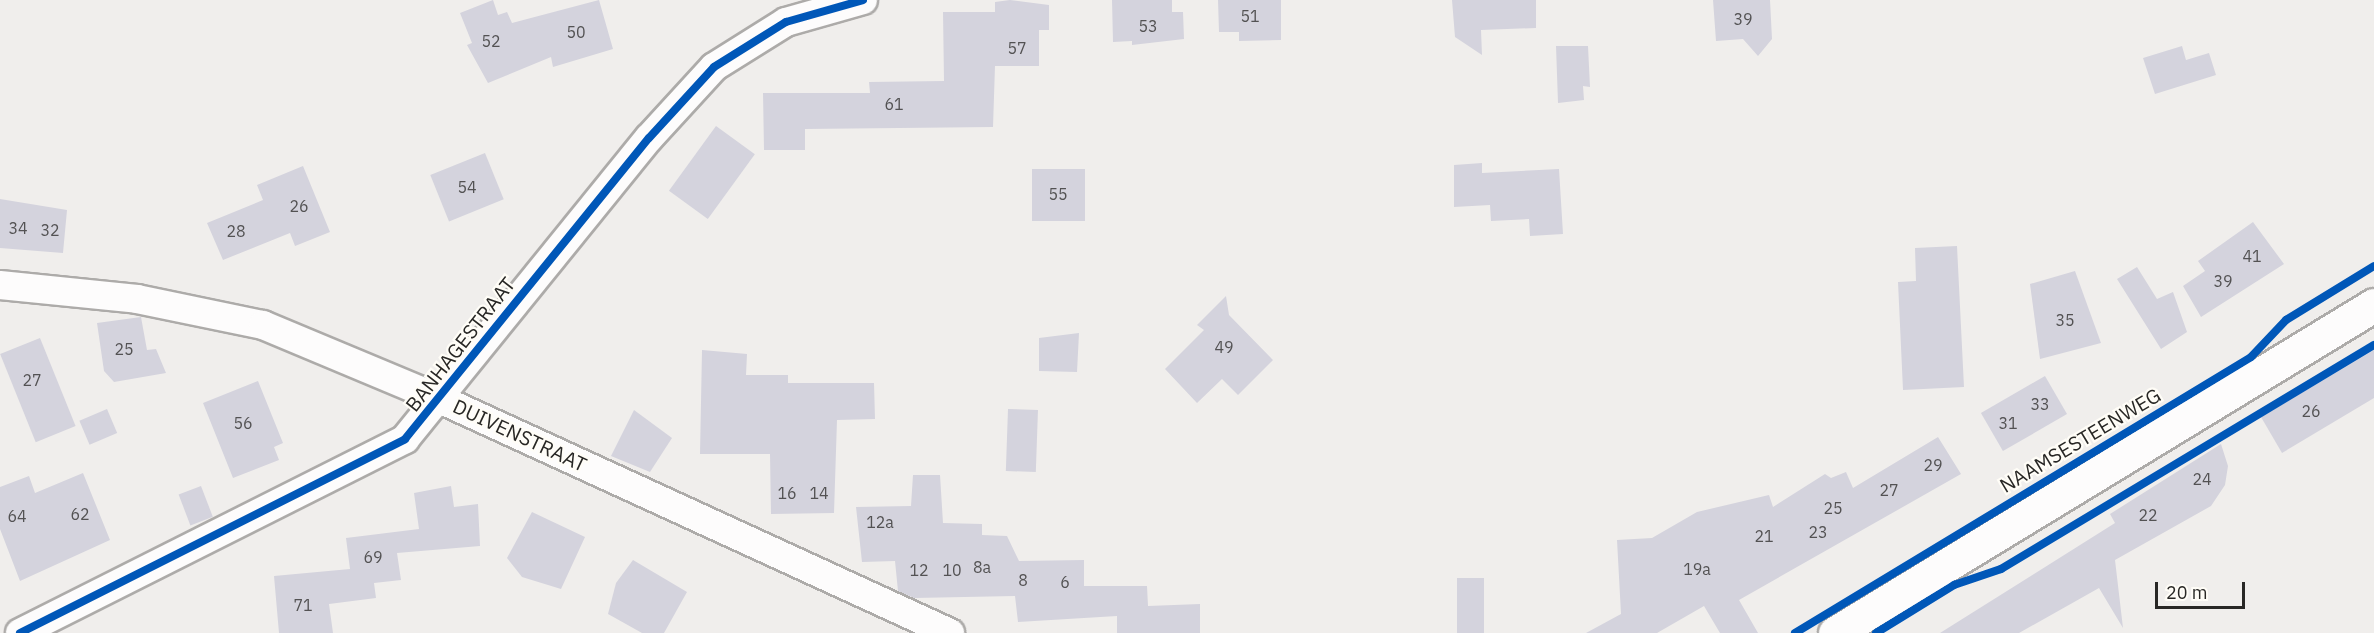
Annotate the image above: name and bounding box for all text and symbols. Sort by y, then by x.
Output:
house number: 51 [1240,6,1260,26]
house number: 39 [1733,9,1753,29]
house number: 53 [1138,16,1158,36]
house number: 50 [566,22,586,42]
house number: 52 [481,31,501,51]
house number: 57 [1007,38,1027,58]
house number: 61 [884,94,904,114]
house number: 54 [457,177,477,197]
house number: 55 [1048,184,1068,204]
house number: 26 [289,196,309,216]
house number: 34 [8,218,28,238]
house number: 32 [40,220,60,240]
house number: 28 [226,221,246,241]
house number: 41 [2242,246,2262,266]
house number: 39 [2213,271,2233,291]
street label: BANHAGESTRAAT [400,272,520,416]
house number: 35 [2055,310,2075,330]
house number: 49 [1214,337,1234,357]
house number: 25 [114,339,134,359]
house number: 27 [22,370,42,390]
street label: NAAMSESTEENWEG [1995,383,2165,497]
street label: DUIVENSTRAAT [449,394,591,476]
house number: 33 [2030,394,2050,414]
house number: 26 [2301,401,2321,421]
house number: 56 [233,413,253,433]
house number: 31 [1998,413,2018,433]
house number: 29 [1923,455,1943,475]
house number: 24 [2192,469,2212,489]
house number: 27 [1879,480,1899,500]
house number: 16 [777,483,797,503]
house number: 14 [809,483,829,503]
house number: 25 [1823,498,1843,518]
house number: 62 [70,504,90,524]
house number: 22 [2138,505,2158,525]
house number: 64 [7,506,27,526]
house number: 12a [866,512,894,532]
house number: 23 [1808,522,1828,542]
house number: 21 [1754,526,1774,546]
house number: 69 [363,547,383,567]
house number: 8a [973,557,991,577]
house number: 19a [1683,559,1711,579]
house number: 12 [909,560,929,580]
house number: 10 [942,560,962,580]
house number: 8 [1018,570,1028,590]
scale bar [2158,570,2248,608]
house number: 6 [1060,572,1070,592]
text: 20 m [2166,581,2208,604]
house number: 71 [293,595,313,615]

